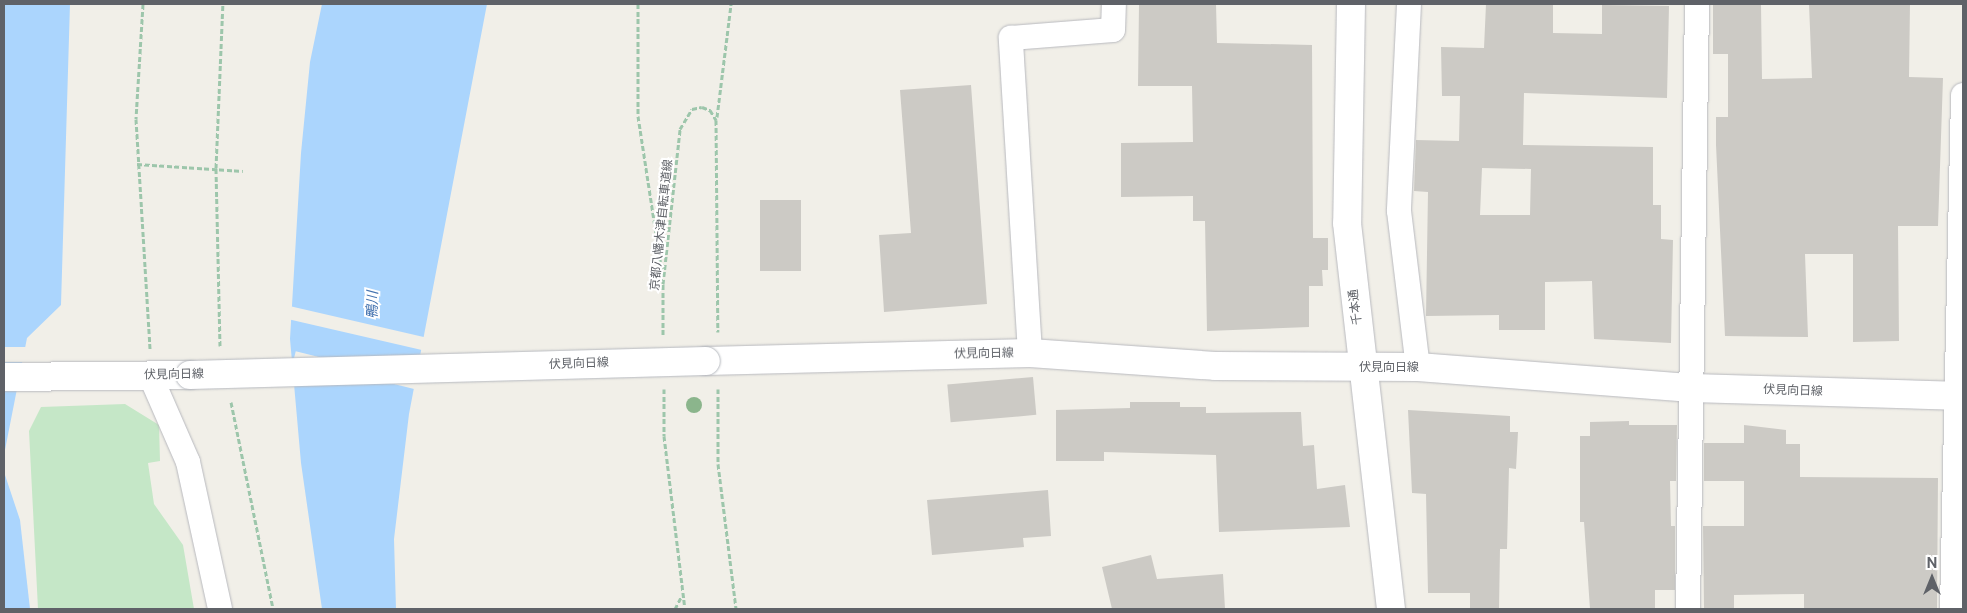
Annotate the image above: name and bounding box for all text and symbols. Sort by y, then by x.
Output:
street label: 京都八幡木津自転車道線 [648,159,676,291]
street label: 千本通 [1347,288,1365,326]
water label: 鴨川 [363,291,381,319]
street label: 伏見向日線 [954,346,1014,362]
street label: 伏見向日線 [549,356,609,372]
street label: 伏見向日線 [1359,361,1419,375]
street label: 伏見向日線 [144,367,204,383]
street label: 伏見向日線 [1763,383,1823,399]
north arrow [1907,553,1957,603]
text: N [1927,555,1937,571]

